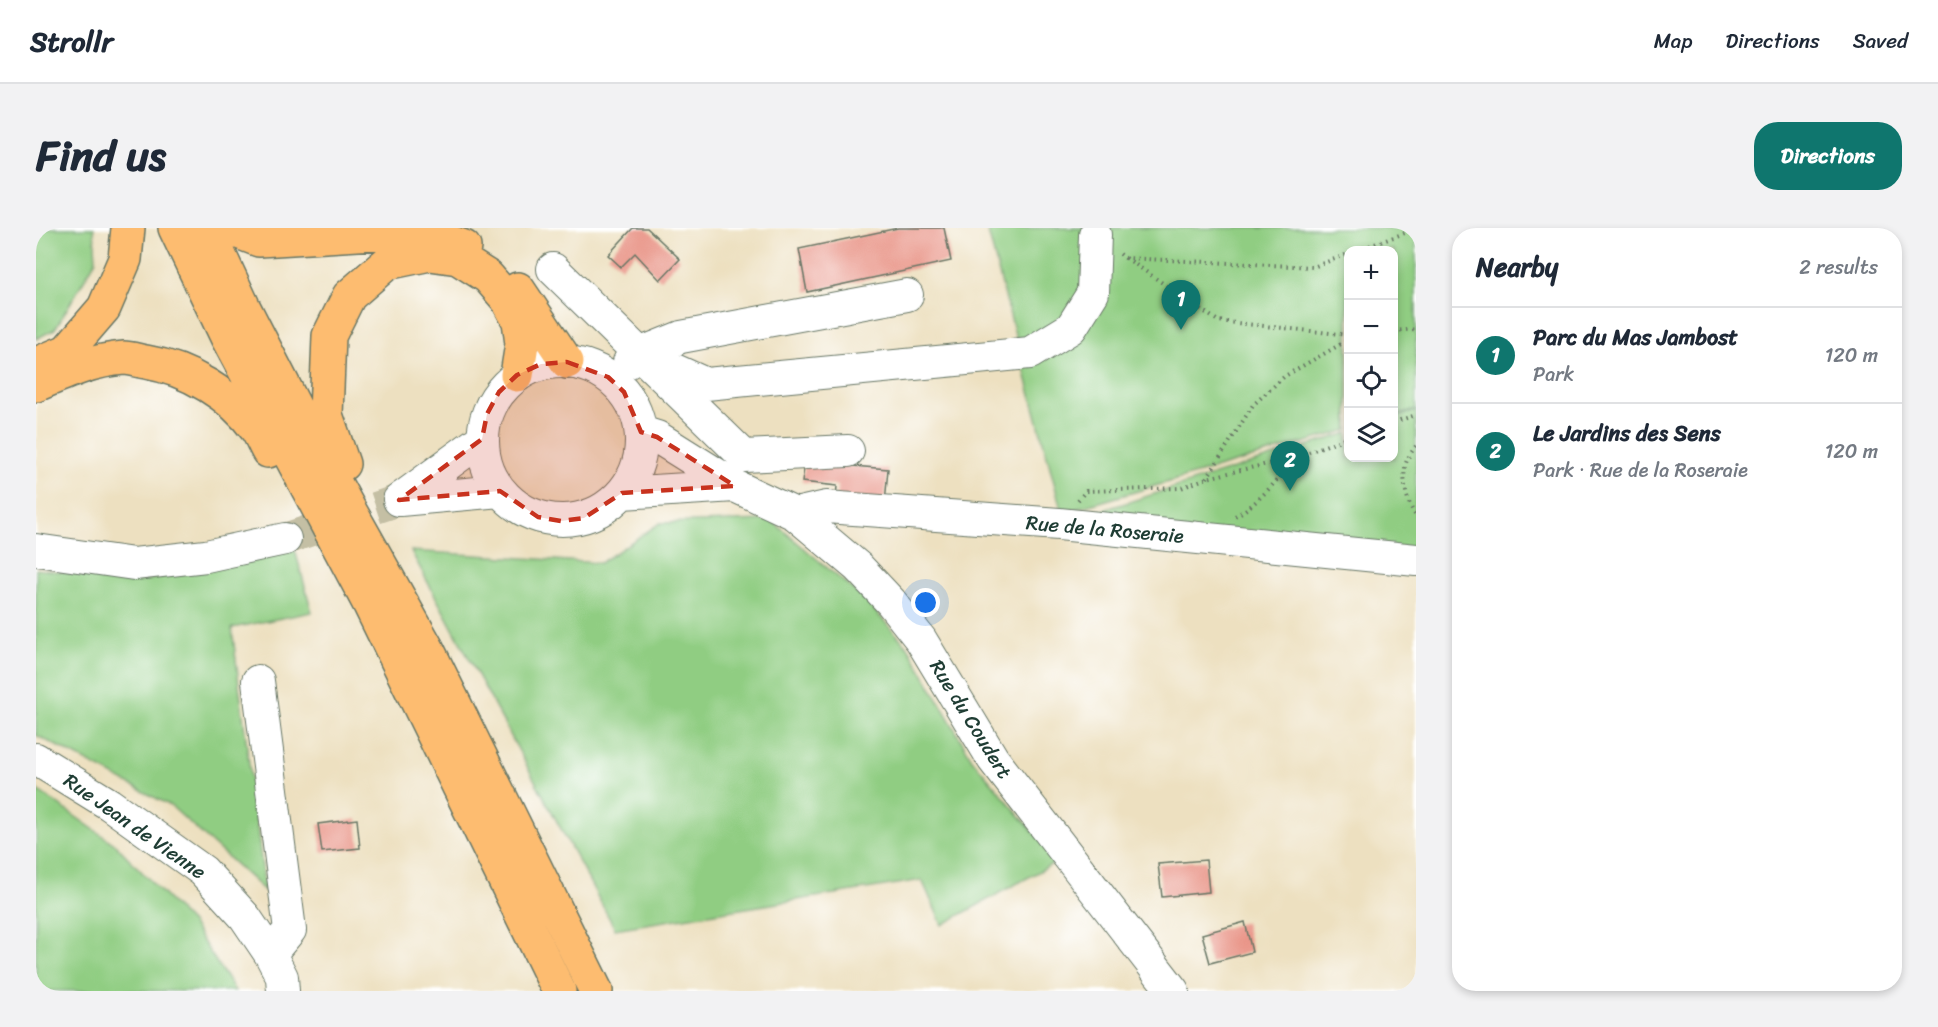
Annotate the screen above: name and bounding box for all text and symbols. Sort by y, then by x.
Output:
text: Strollr [30,17,113,66]
text: Map [1654,22,1692,60]
text: Directions [1725,22,1820,60]
text: Saved [1853,22,1908,60]
text: Find us [36,119,166,193]
button: Directions [1754,122,1902,190]
text: Nearby [1476,244,1558,290]
map controls [1344,246,1398,462]
button: + [1344,246,1398,300]
text: 2 results [1799,250,1878,285]
pin: 1 [1162,280,1200,330]
button: − [1344,300,1398,354]
text: Parc du Mas Jambost [1533,318,1738,357]
text: 1 [1491,338,1500,373]
text: 120 m [1825,338,1878,373]
button: locate [1344,354,1398,408]
text: Park [1533,357,1574,392]
button: layers [1344,408,1398,462]
text: Le Jardins des Sens [1533,414,1721,453]
text: 2 [1490,434,1501,469]
text: 120 m [1825,434,1878,469]
pin: 2 [1270,442,1310,491]
text: Park · Rue de la Roseraie [1533,453,1748,488]
street label: Rue de la Roseraie [1025,505,1186,554]
your location [911,588,940,617]
street label: Rue du Coudert [920,653,1021,786]
street label: Rue Jean de Vienne [56,764,213,889]

